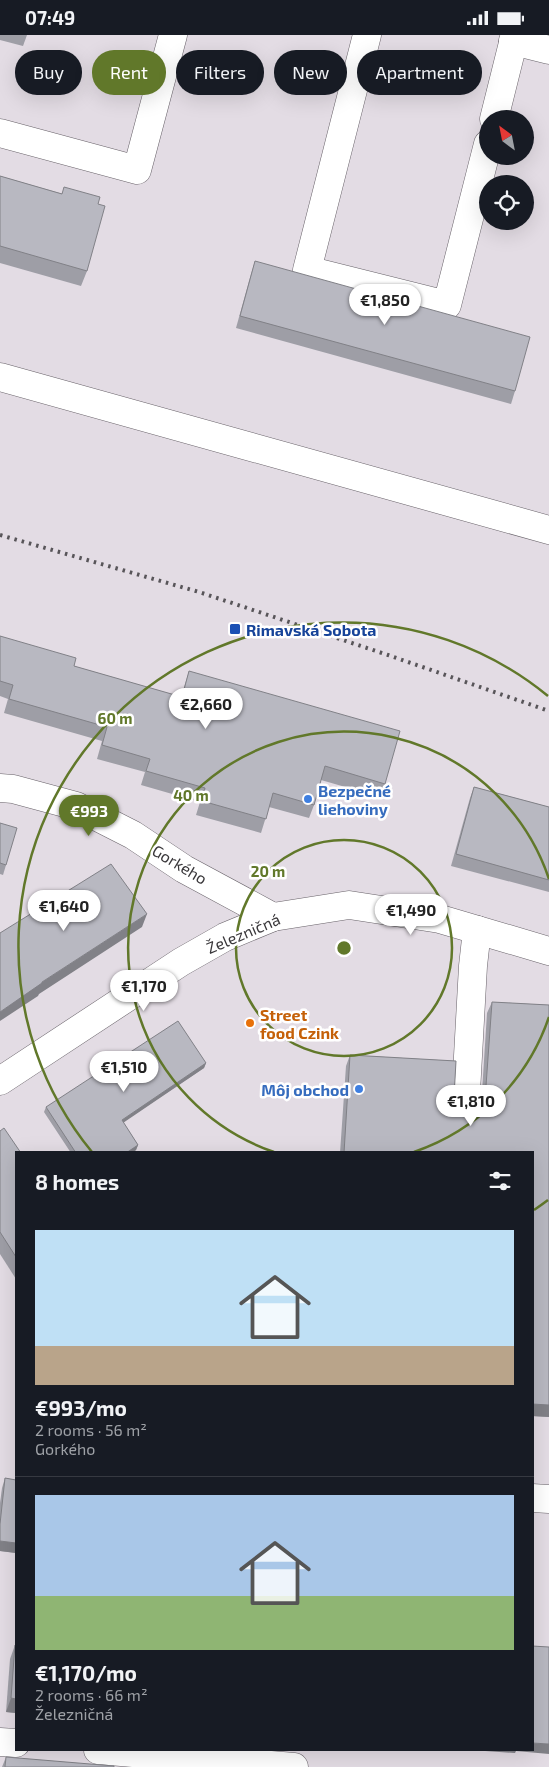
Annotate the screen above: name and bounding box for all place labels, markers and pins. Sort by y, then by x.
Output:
pin: €1,850 [344,283,426,326]
place label: Rimavská Sobota [246,620,376,639]
marker: Rimavská Sobota [228,622,242,636]
pin: €2,660 [165,687,247,730]
place label: Bezpečné liehoviny [318,781,391,819]
marker: Bezpečné liehoviny [302,793,314,805]
pin: €993 [59,795,119,837]
pin: €1,640 [23,889,105,932]
pin: €1,490 [370,893,452,936]
centre of rings [335,939,353,957]
pin: €1,170 [103,969,185,1012]
place label: Street food Czink [260,1005,339,1042]
marker: Street food Czink [244,1017,256,1029]
pin: €1,510 [83,1051,165,1093]
place label: Môj obchod [261,1080,349,1099]
marker: Môj obchod [353,1083,365,1095]
pin: €1,810 [430,1085,512,1127]

